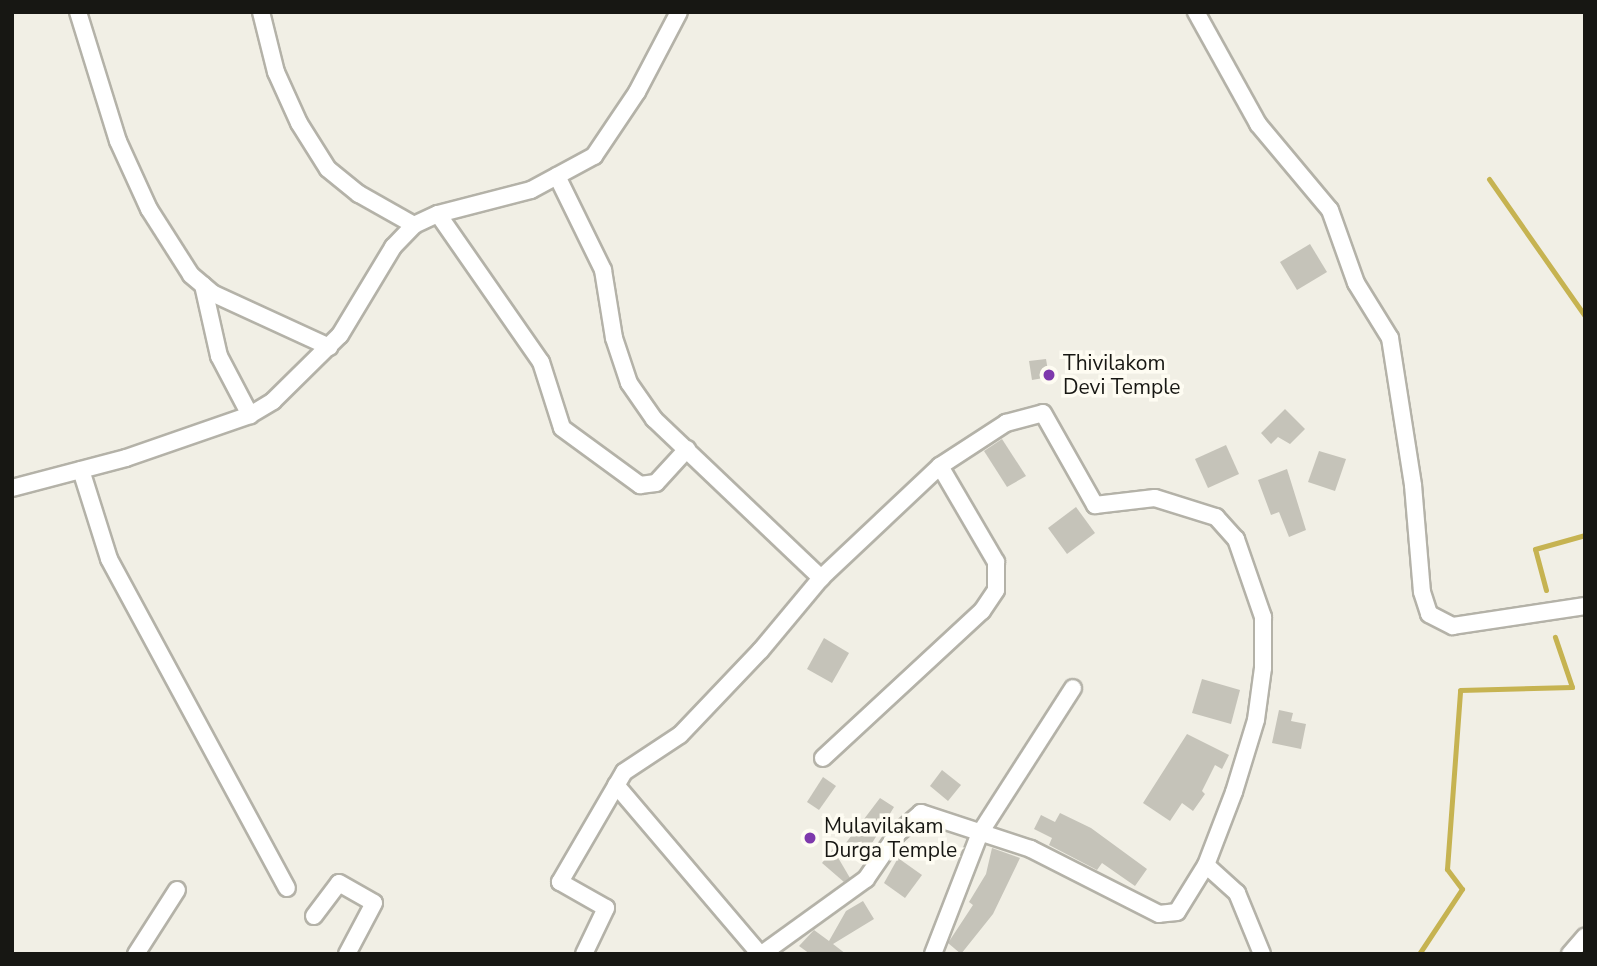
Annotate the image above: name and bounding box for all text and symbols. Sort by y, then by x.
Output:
place label: Thivilakom Devi Temple [1063,350,1180,400]
marker: Thivilakom Devi Temple [1041,367,1057,383]
place label: Mulavilakam Durga Temple [824,813,957,863]
marker: Mulavilakam Durga Temple [802,830,818,846]

